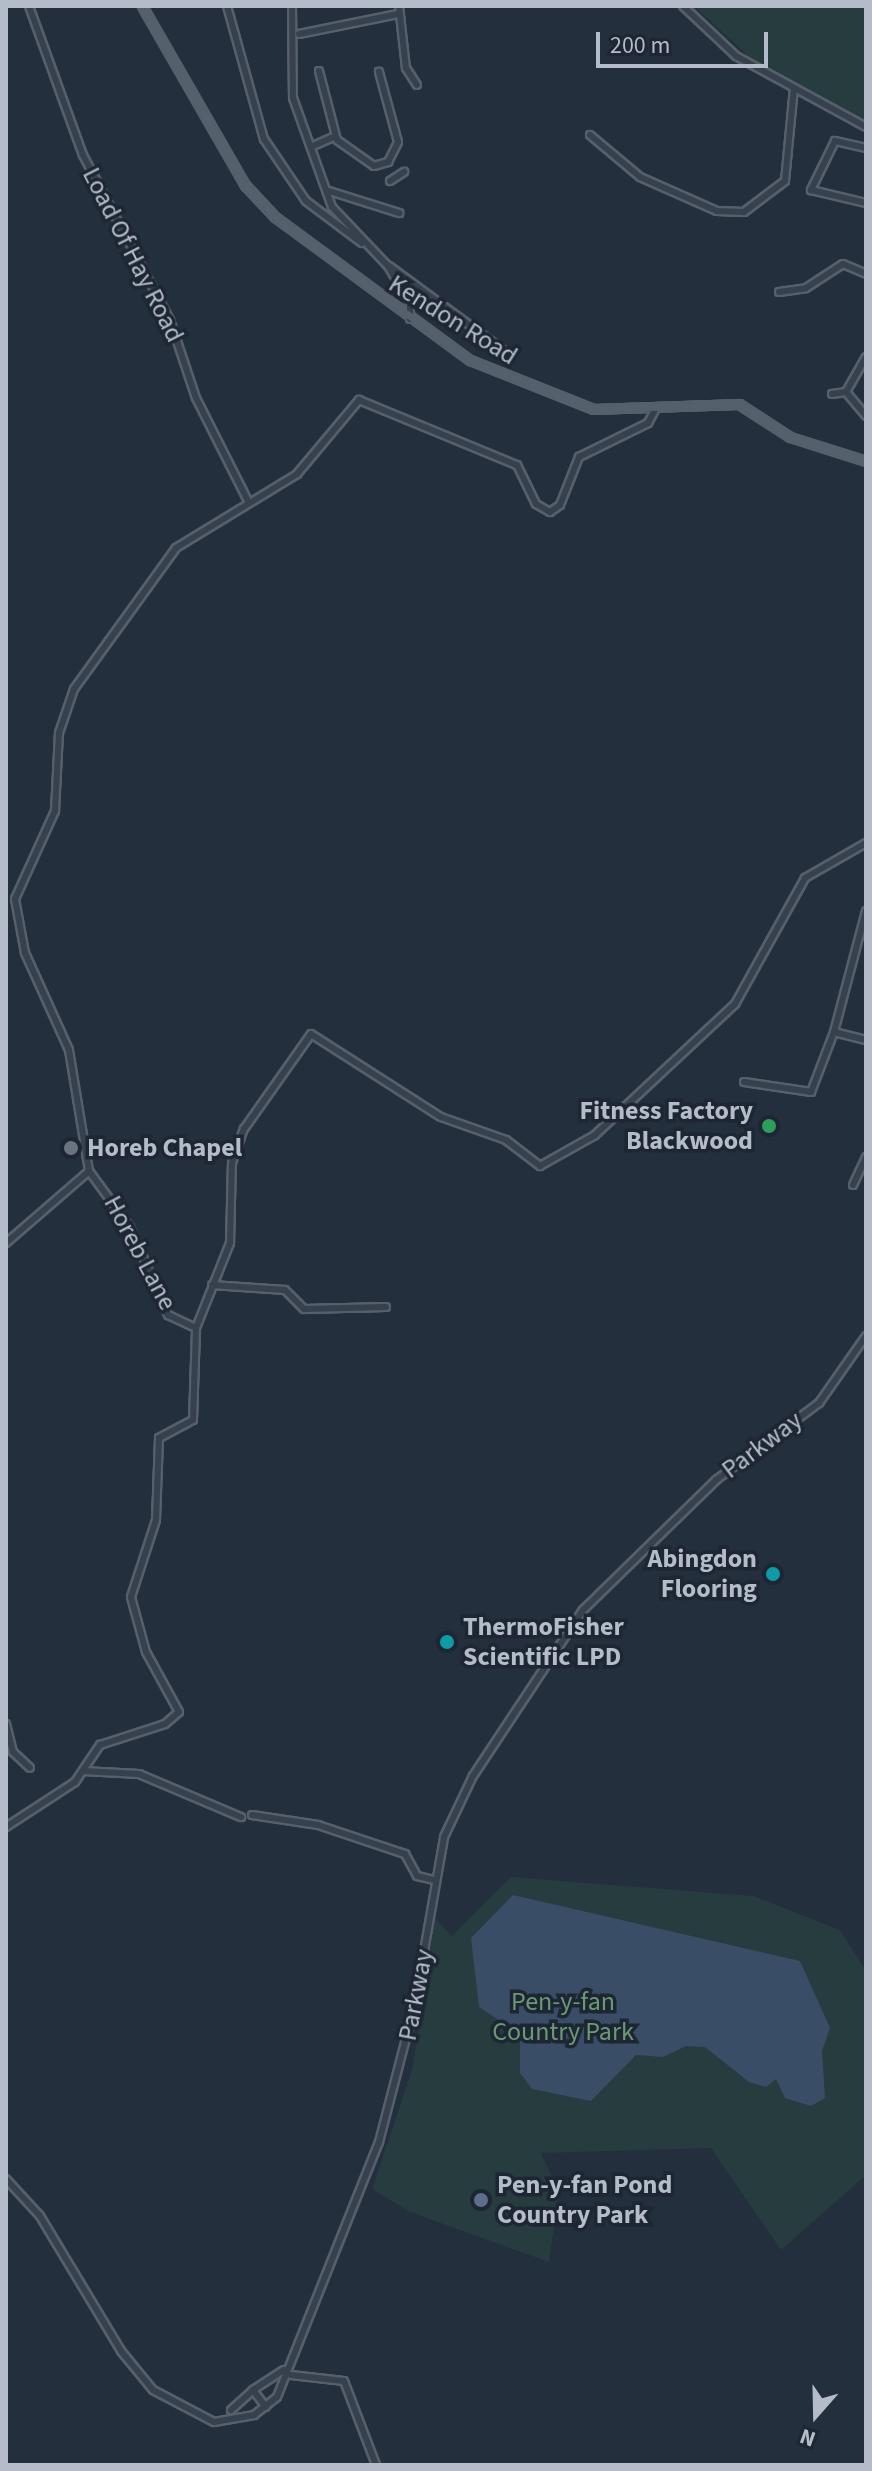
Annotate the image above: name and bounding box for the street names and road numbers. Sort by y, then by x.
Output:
street label: Load Of Hay Road [76,162,190,348]
street label: Kendon Road [383,268,523,372]
street label: Horeb Lane [97,1190,183,1316]
street label: Parkway [716,1405,808,1485]
street label: Parkway [392,1947,440,2043]

